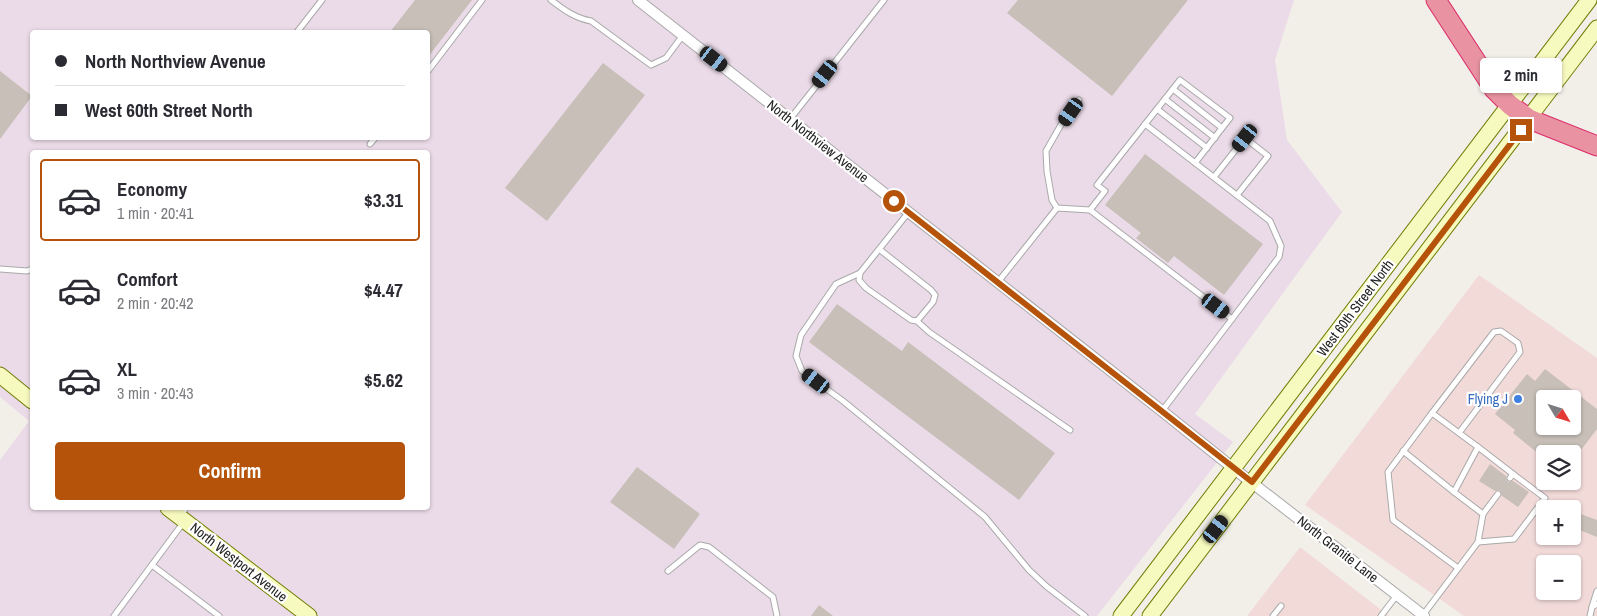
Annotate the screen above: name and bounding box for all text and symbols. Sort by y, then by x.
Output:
car [697,44,730,74]
text: North Northview Avenue [85,48,266,74]
car [809,58,840,90]
callout: 2 min [1480,58,1562,92]
text: 2 min [1504,64,1538,86]
car [1056,95,1085,129]
street label: North Northview Avenue [764,96,872,186]
text: West 60th Street North [85,97,253,123]
route end [1510,119,1532,141]
car [1229,122,1260,154]
text: Economy [117,176,187,202]
icon: car [57,178,102,223]
text: $3.31 [364,187,403,213]
route start [883,190,905,212]
text: 1 min · 20:41 [117,202,194,224]
street label: West 60th Street North [1313,256,1397,360]
text: Comfort [117,266,178,292]
icon: car [57,268,102,313]
text: $4.47 [364,277,403,303]
car [1199,291,1232,321]
text: 2 min · 20:42 [117,292,194,314]
text: XL [117,356,137,382]
icon: car [57,358,102,403]
car [799,366,832,396]
text: $5.62 [364,367,403,393]
text: 3 min · 20:43 [117,382,194,404]
place label: Flying J [1468,390,1508,408]
north arrow [1536,390,1581,435]
map controls [1536,390,1581,600]
marker: Flying J [1512,393,1524,405]
button: Confirm [55,442,405,500]
button: layers [1536,445,1581,490]
button: + [1536,500,1581,545]
street label: North Granite Lane [1294,512,1382,586]
car [1200,513,1231,545]
street label: North Westport Avenue [187,518,291,606]
button: − [1536,555,1581,600]

